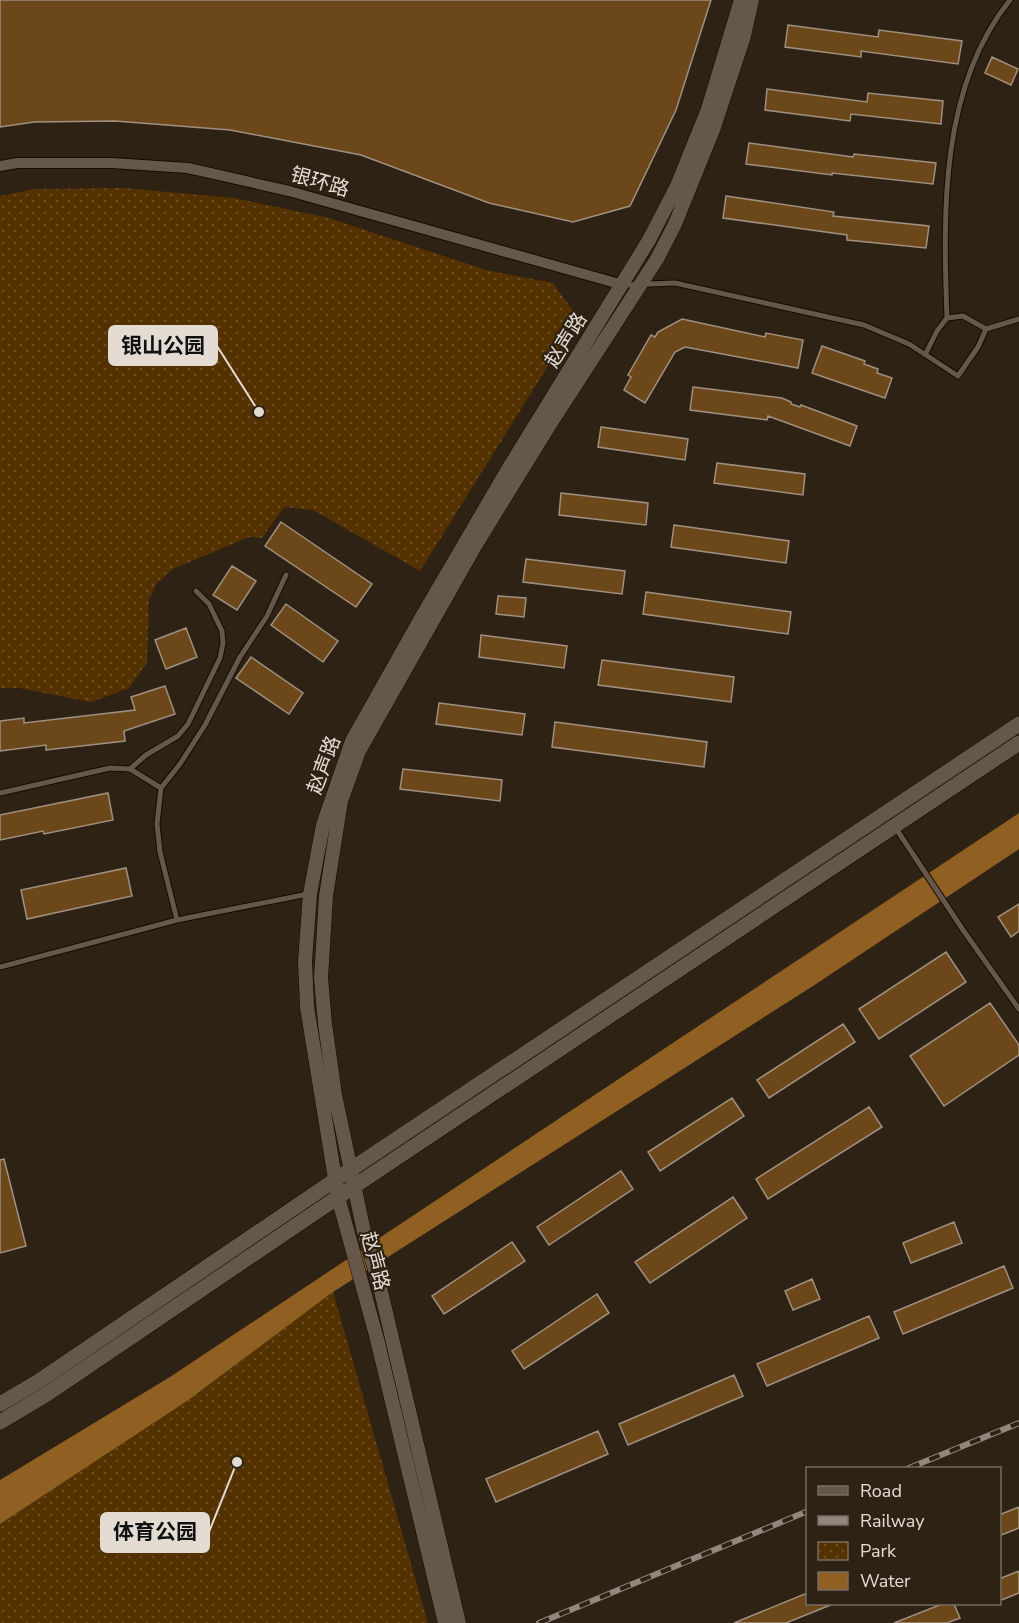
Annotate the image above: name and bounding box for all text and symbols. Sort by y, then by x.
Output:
street label: 银环路 [287,161,353,203]
street label: 赵声路 [539,307,593,373]
callout: 银山公园 [109,326,217,365]
text: 银山公园 [121,332,205,360]
street label: 赵声路 [301,732,347,798]
street label: 赵声路 [354,1229,396,1293]
legend [806,1467,1001,1605]
text: Road [860,1479,902,1503]
text: Railway [860,1509,925,1533]
callout: 体育公园 [101,1513,209,1552]
text: 体育公园 [113,1518,197,1546]
text: Park [860,1539,897,1563]
text: Water [860,1569,911,1593]

